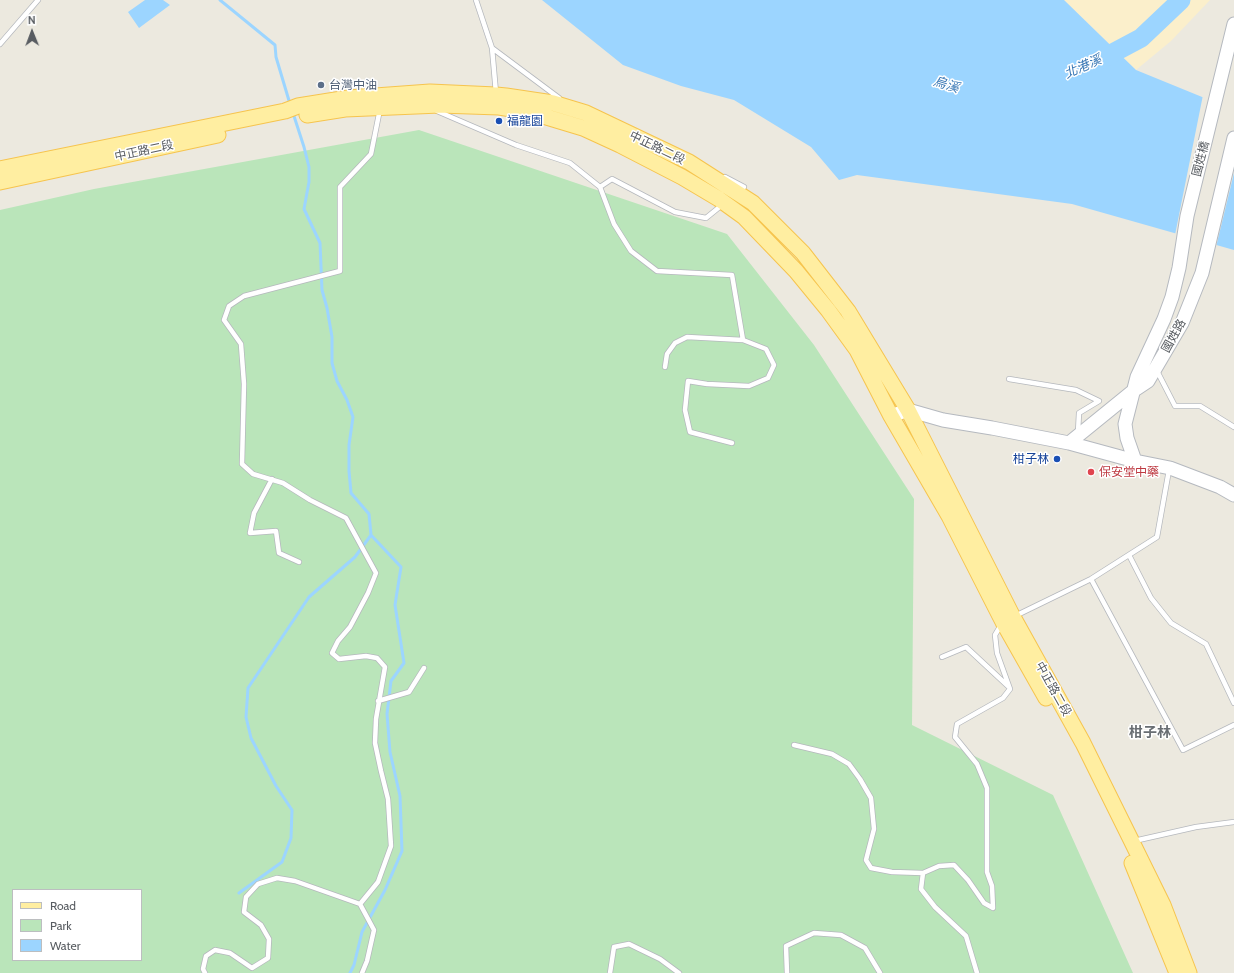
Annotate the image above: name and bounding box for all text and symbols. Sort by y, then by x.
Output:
north arrow [12,12,52,52]
text: N [28,13,36,27]
water label: 北港溪 [1062,52,1104,82]
water label: 烏溪 [931,74,961,96]
place label: 台灣中油 [329,78,377,92]
marker: 台灣中油 [316,80,326,90]
place label: 福龍園 [507,114,543,128]
marker: 福龍園 [494,116,504,126]
street label: 中正路二段 [627,128,687,168]
street label: 中正路二段 [113,138,175,164]
street label: 國姓橋 [1190,140,1212,178]
street label: 國姓路 [1159,317,1189,355]
place label: 柑子林 [1013,452,1049,466]
marker: 柑子林 [1052,454,1062,464]
place label: 保安堂中藥 [1099,465,1159,479]
marker: 保安堂中藥 [1086,467,1096,477]
street label: 中正路二段 [1032,659,1074,719]
district label: 柑子林 [1129,725,1171,741]
legend [12,889,142,961]
text: Road [50,898,76,913]
text: Park [50,918,72,933]
text: Water [50,938,80,953]

